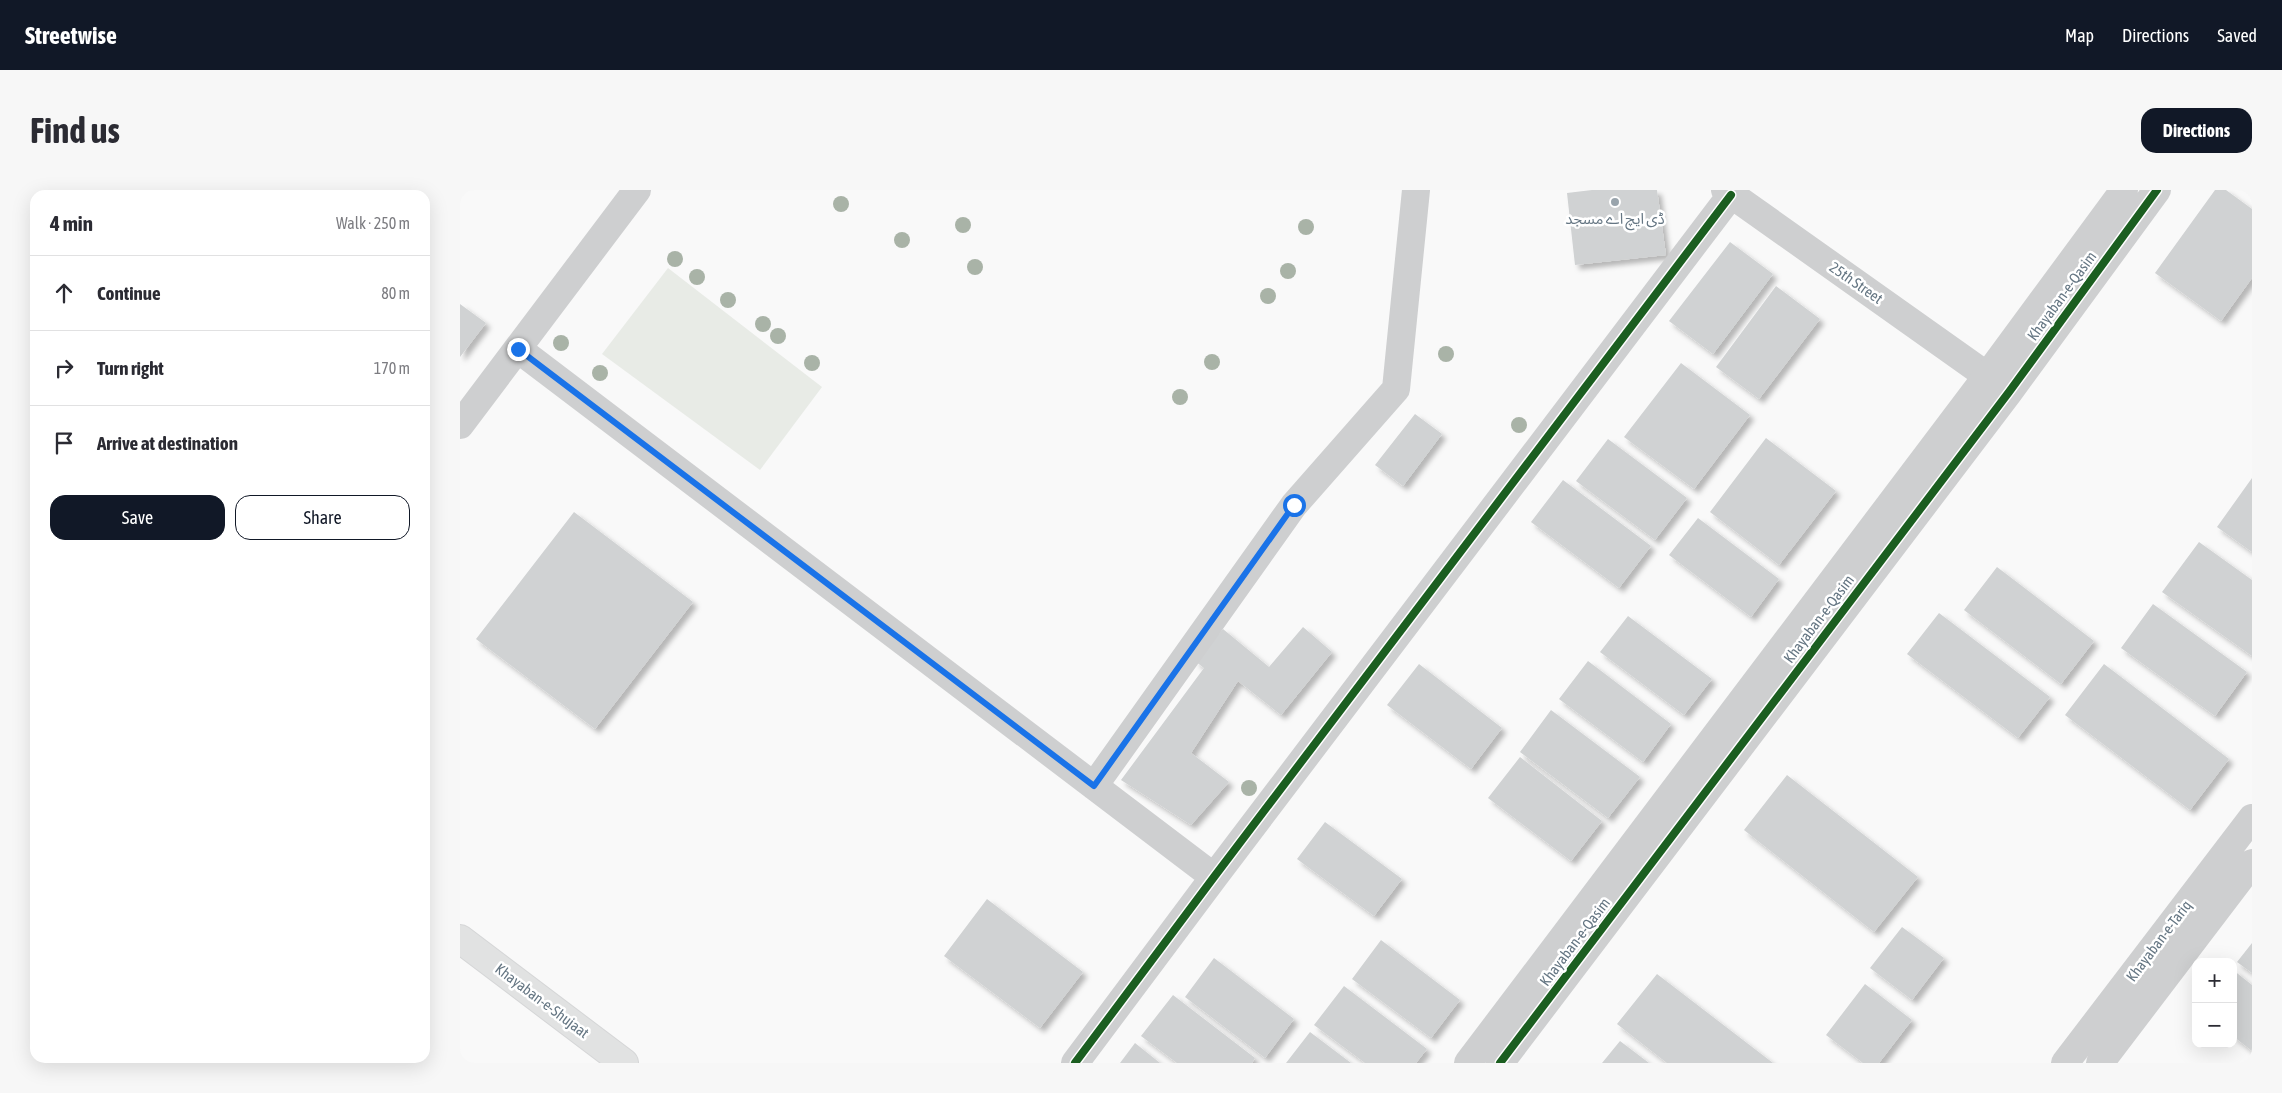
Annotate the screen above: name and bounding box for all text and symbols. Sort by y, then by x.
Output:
text: Streetwise [25,22,117,49]
text: Map [2065,25,2094,46]
text: Directions [2122,25,2189,46]
text: Saved [2217,25,2257,46]
button: Directions [2141,108,2252,153]
text: Find us [30,110,120,150]
marker: ڈی ایچ اے مسجد [1609,196,1621,208]
place label: ڈی ایچ اے مسجد [1565,210,1665,231]
text: 4 min [50,211,93,235]
text: Walk · 250 m [336,214,410,232]
street label: Khayaban-e-Qasim [2024,248,2099,343]
street label: 25th Street [1827,258,1886,307]
icon: ahead [50,279,78,307]
text: Continue [97,282,161,304]
text: 80 m [381,284,410,302]
route end [507,338,530,361]
icon: right [50,354,78,382]
text: Turn right [97,357,164,379]
text: 170 m [374,359,410,377]
icon: arrive [50,429,78,457]
text: Arrive at destination [97,432,238,454]
route start [1283,494,1306,517]
button: Save [50,495,225,540]
button: Share [235,495,410,540]
street label: Khayaban-e-Qasim [1780,571,1857,666]
street label: Khayaban-e-Qasim [1536,894,1613,989]
street label: Khayaban-e-Tariq [2123,897,2195,985]
map controls [2192,958,2237,1048]
button: + [2192,958,2237,1003]
street label: Khayaban-e-Shujaat [492,960,592,1041]
button: − [2192,1003,2237,1048]

